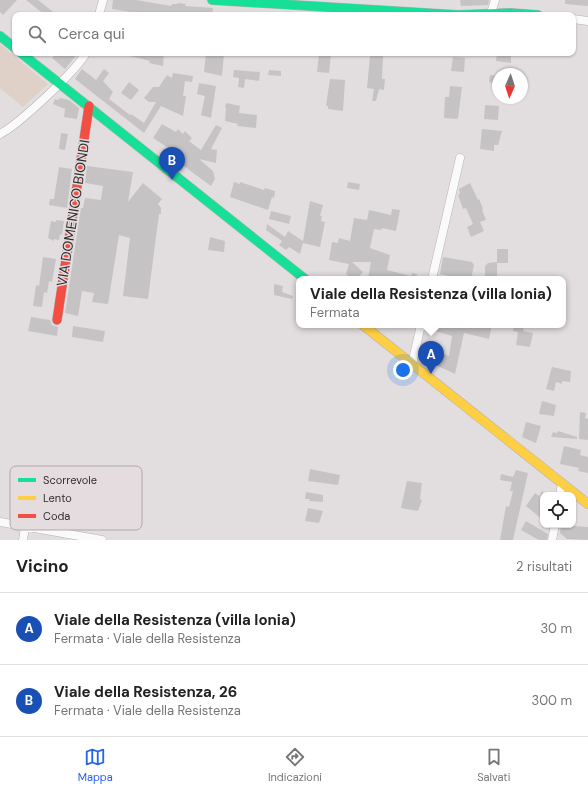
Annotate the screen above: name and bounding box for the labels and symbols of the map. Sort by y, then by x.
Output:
north arrow [492,68,528,104]
street label: VIA DOMENICO BIONDI [52,138,94,288]
pin: B [159,147,185,180]
pin: A [418,341,444,374]
your location [393,360,413,380]
legend [10,466,142,530]
text: Scorrevole [43,473,97,487]
text: Lento [43,491,72,505]
text: Coda [43,509,70,523]

